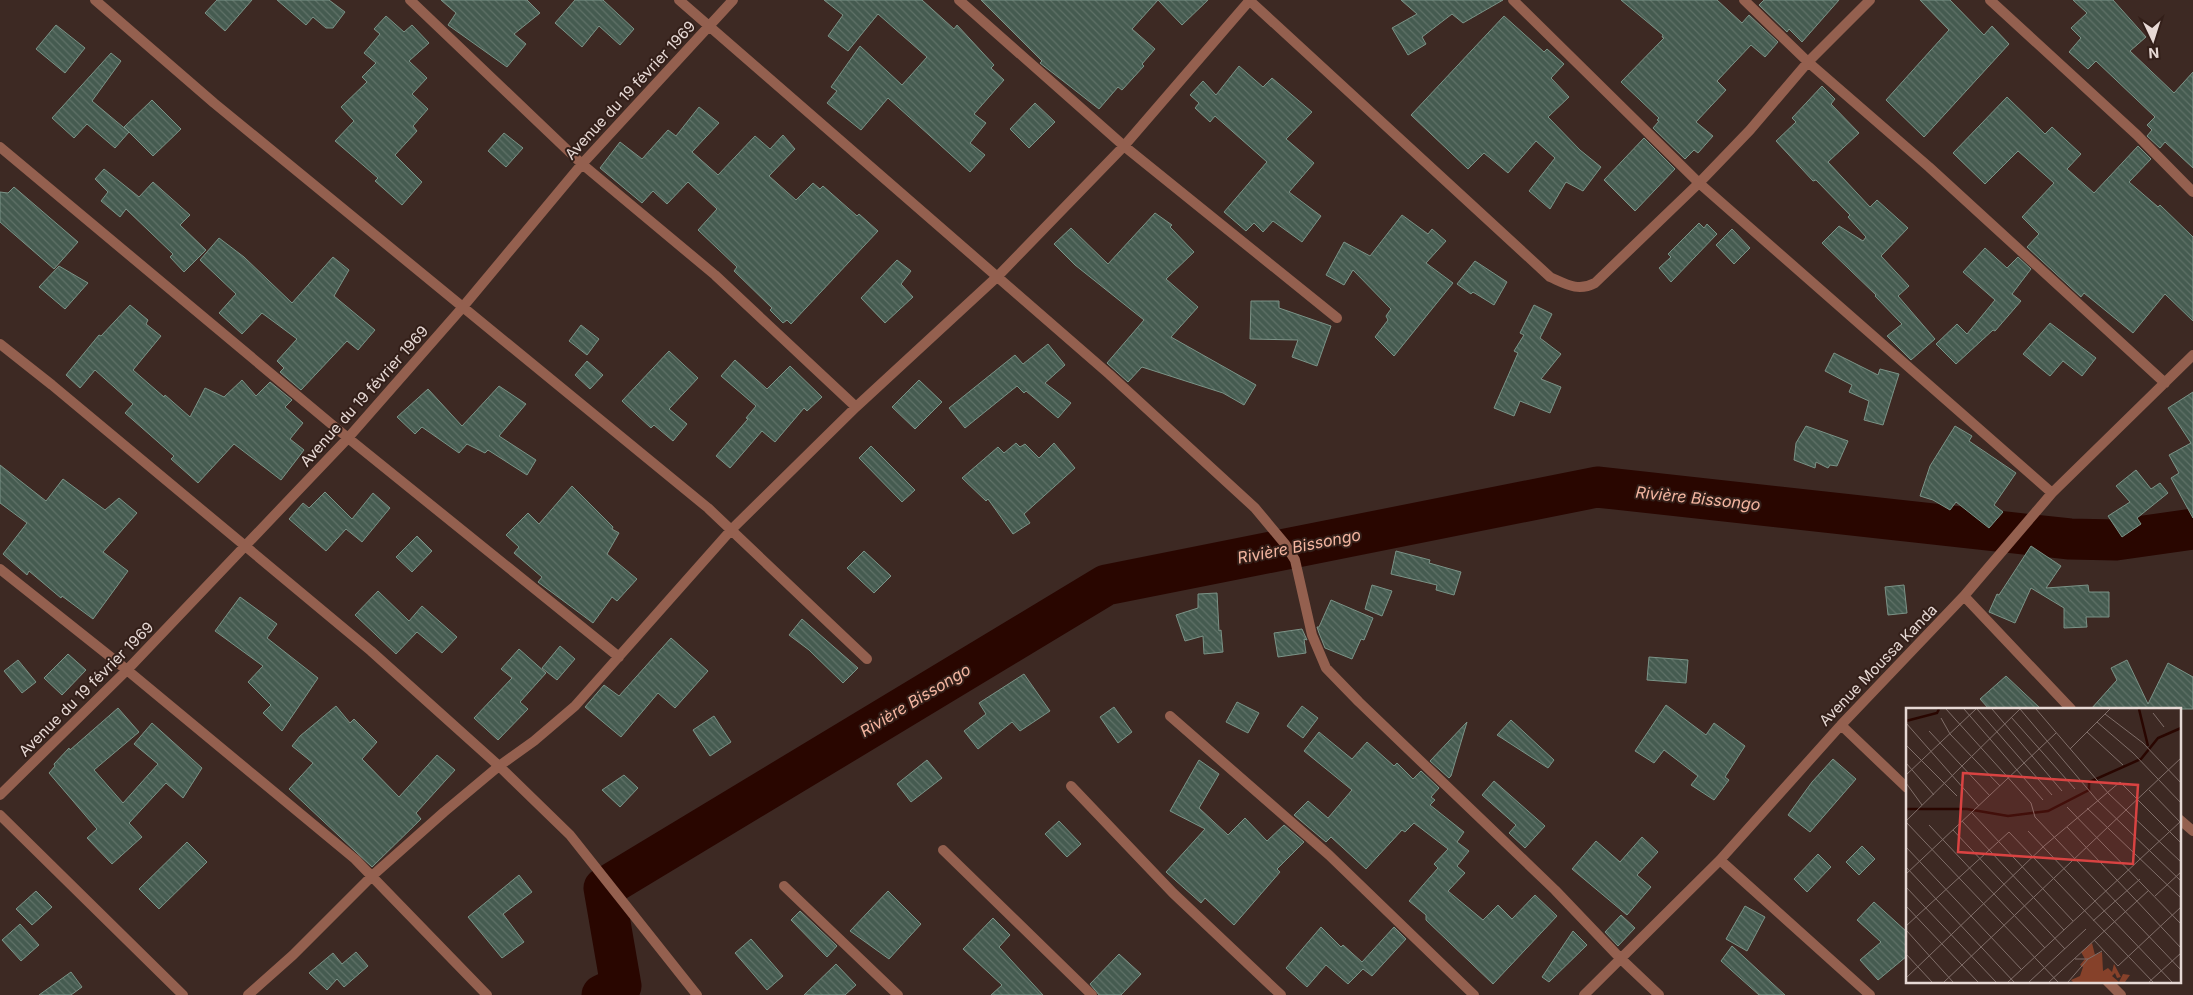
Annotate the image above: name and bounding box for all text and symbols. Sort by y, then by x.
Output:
north arrow [2128,15,2178,65]
street label: Avenue du 19 février 1969 [561,17,699,163]
text: N [2148,45,2160,62]
street label: Avenue du 19 février 1969 [296,322,432,470]
water label: Rivière Bissongo [1635,481,1761,515]
water label: Rivière Bissongo [1236,524,1362,568]
street label: Avenue Moussa Kanda [1815,600,1941,730]
street label: Avenue du 19 février 1969 [15,618,157,760]
water label: Rivière Bissongo [856,659,974,741]
inset map [1906,708,2180,982]

